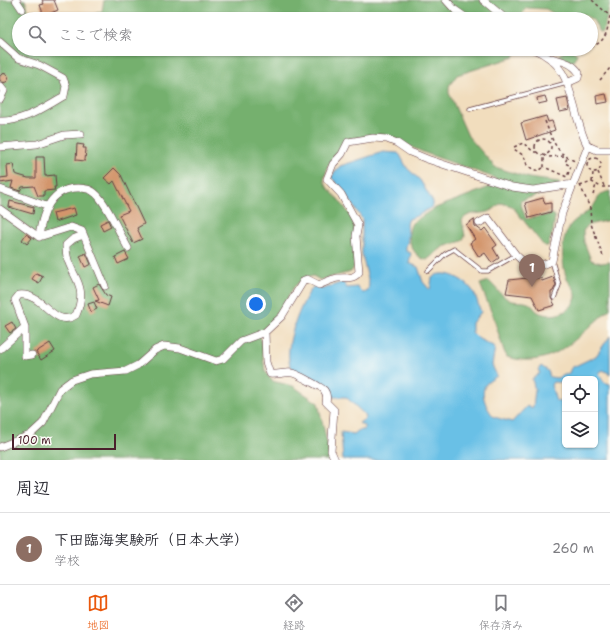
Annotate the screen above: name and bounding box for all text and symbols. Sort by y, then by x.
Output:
search box [12,12,598,56]
icon: search [26,23,48,45]
text: ここで検索 [58,25,133,45]
pin: 1 [519,254,545,287]
your location [246,294,266,314]
map controls [562,376,598,448]
button: locate [562,376,598,412]
button: layers [562,412,598,448]
scale bar [12,432,116,451]
text: 100 m [18,433,51,448]
text: 周辺 [16,477,50,499]
text: 下田臨海実験所（日本大学） [54,530,249,550]
text: 1 [26,540,32,557]
text: 260 m [552,540,594,557]
text: 学校 [54,552,80,569]
tab: 地図 [87,592,109,633]
tab: 経路 [283,592,305,633]
tab: 保存済み [479,592,523,633]

